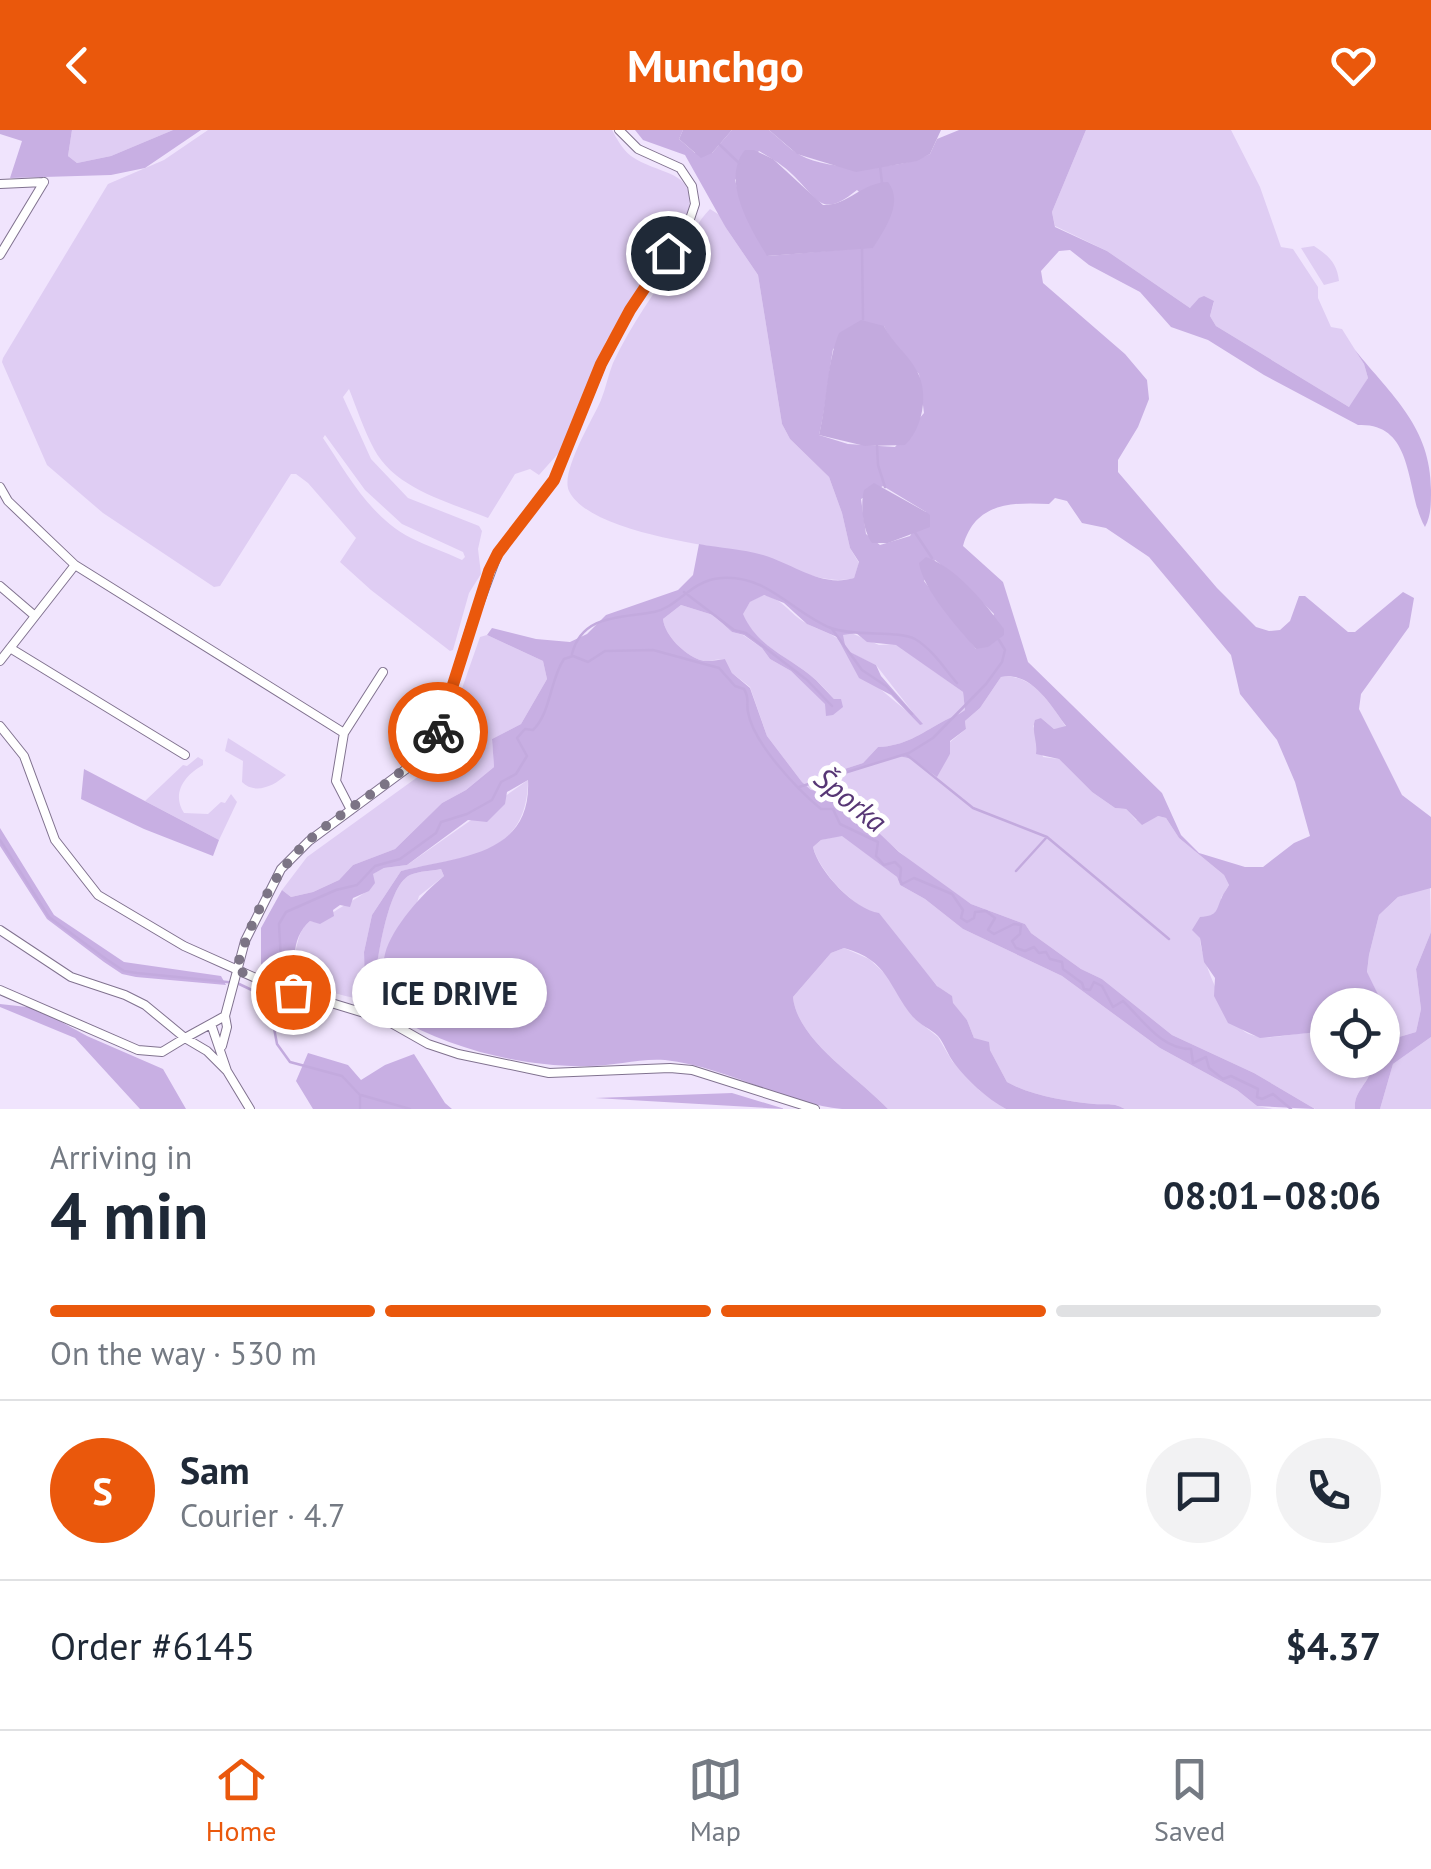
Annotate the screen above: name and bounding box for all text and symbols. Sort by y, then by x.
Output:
text: Munchgo [627,36,804,94]
icon: back [50,38,105,93]
icon: heart [1326,38,1381,93]
pin [626,211,711,296]
icon: home [641,226,696,281]
courier [388,682,488,782]
icon: bike [411,705,466,760]
water label: Šporka [807,758,896,840]
pin [251,950,336,1035]
callout: ICE DRIVE [353,957,548,1027]
icon: bag [266,965,321,1020]
text: ICE DRIVE [381,972,518,1014]
map controls [1310,988,1400,1078]
button: locate [1310,988,1400,1078]
text: Arriving in [50,1136,192,1178]
text: 08:01–08:06 [1163,1170,1381,1219]
text: 4 min [50,1173,209,1257]
text: On the way · 530 m [50,1332,317,1374]
button: chat [1146,1438,1251,1543]
button: phone [1276,1438,1381,1543]
text: Sam [180,1445,250,1494]
text: S [92,1466,113,1515]
text: Courier · 4.7 [180,1494,346,1536]
text: Order #6145 [50,1621,255,1670]
text: $4.37 [1285,1621,1381,1670]
tab: Home [206,1752,276,1849]
tab: Map [688,1752,743,1849]
tab: Saved [1154,1752,1225,1849]

